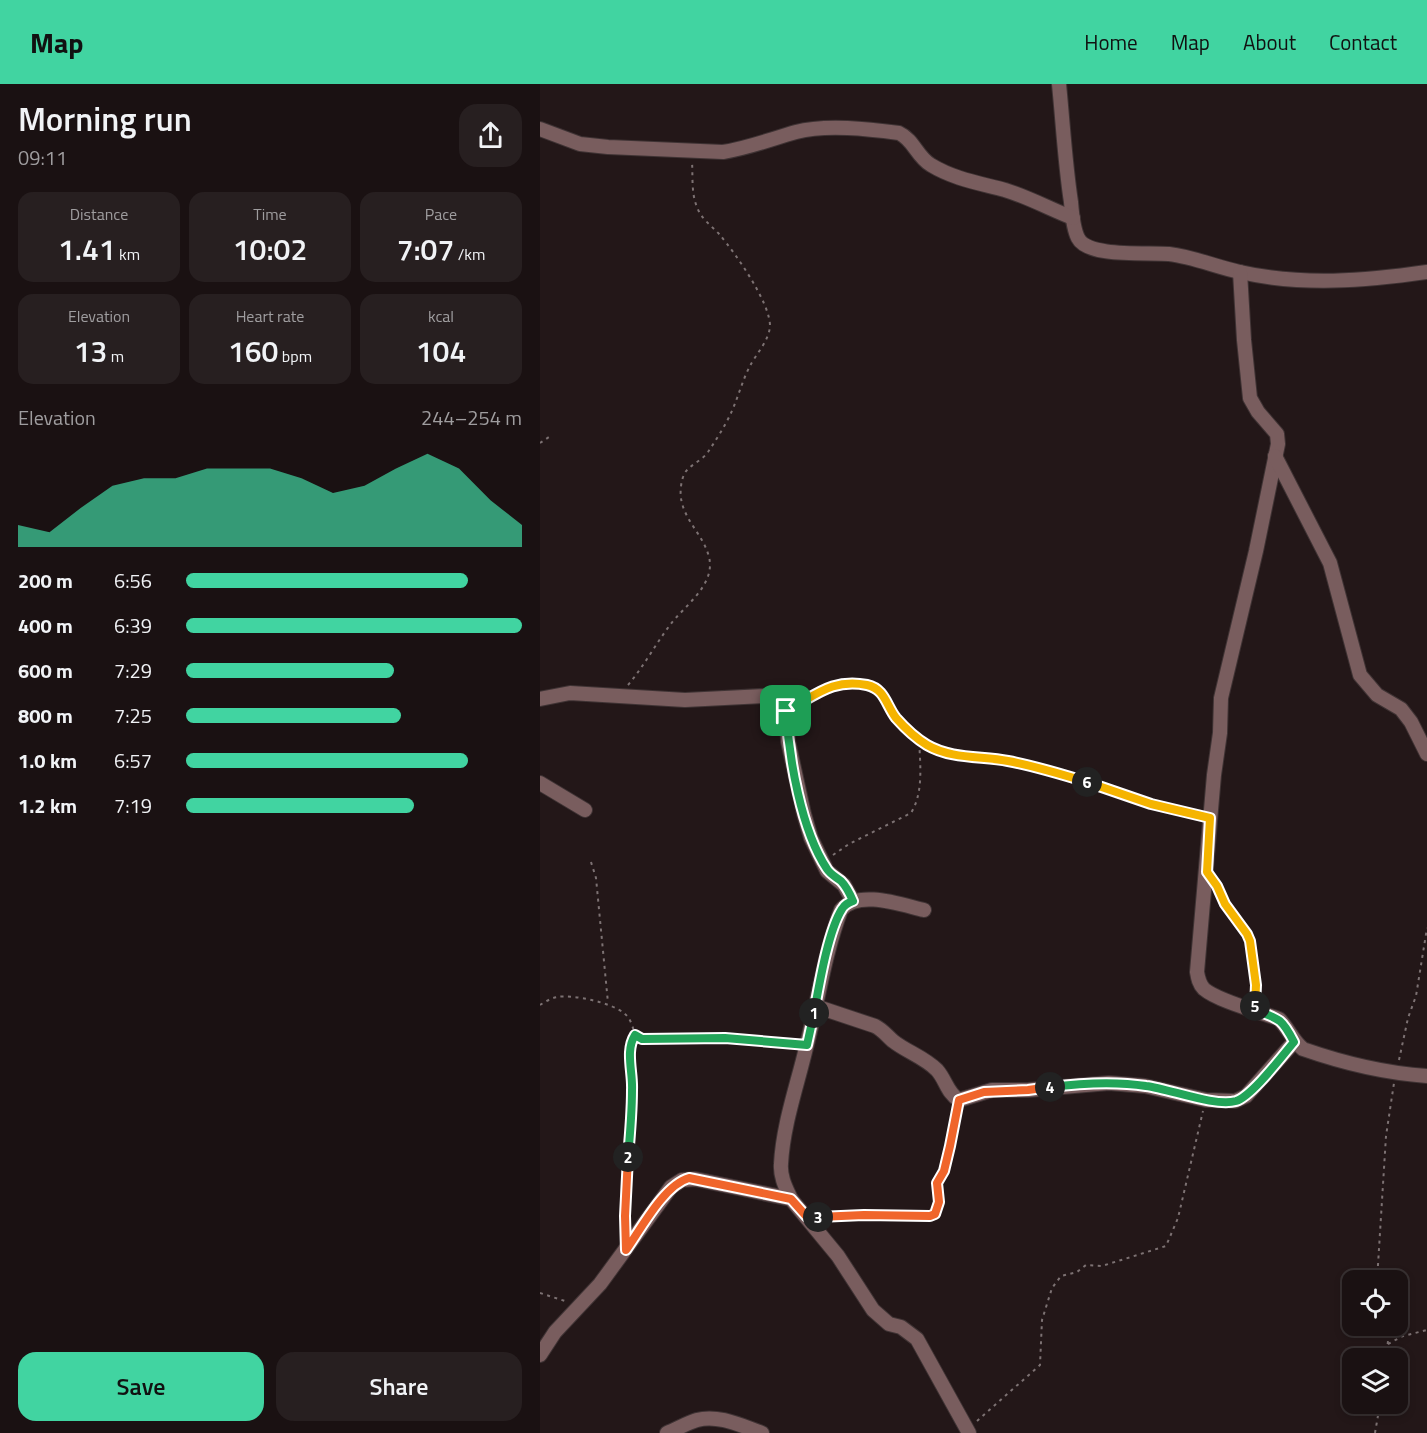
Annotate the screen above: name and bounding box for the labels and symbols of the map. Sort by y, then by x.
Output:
pin [760,685,811,736]
pin: 6 [1072,767,1102,797]
pin: 5 [1240,991,1270,1021]
pin: 1 [799,998,829,1028]
pin: 4 [1035,1072,1065,1102]
pin: 2 [613,1142,643,1172]
pin: 3 [803,1202,833,1232]

